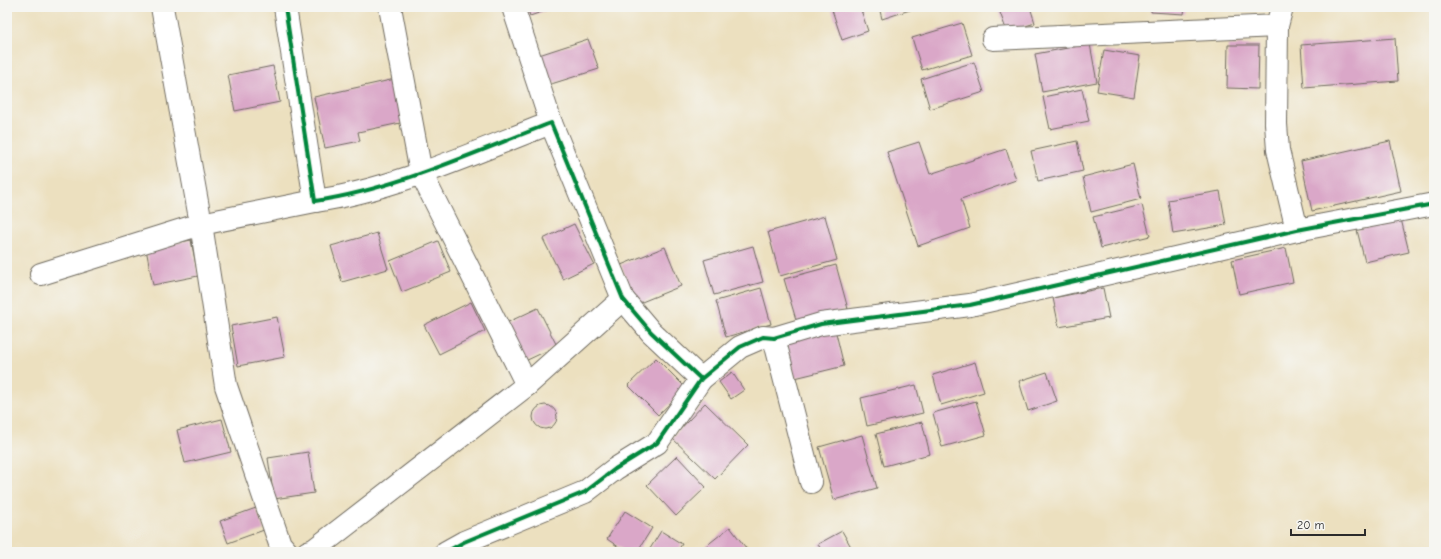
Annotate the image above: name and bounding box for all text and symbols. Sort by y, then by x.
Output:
scale bar [1291,511,1365,537]
text: 20 m [1297,518,1325,532]

